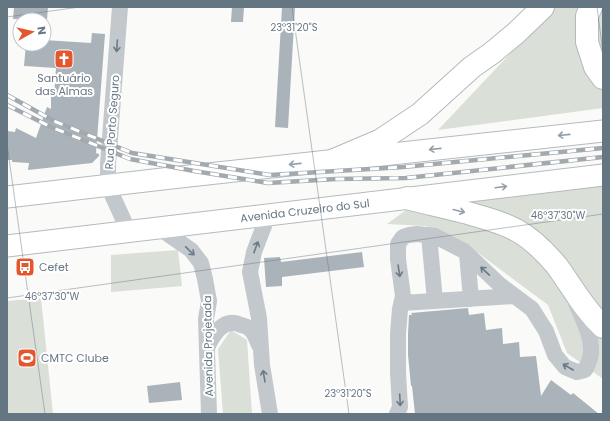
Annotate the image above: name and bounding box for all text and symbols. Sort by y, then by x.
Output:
north arrow [12,12,52,52]
text: 23°31'20"S [270,20,318,35]
text: N [33,25,50,36]
one-way arrow [114,39,121,52]
church icon: Santuário das Almas [53,48,75,70]
place label: Santuário das Almas [35,70,93,99]
street label: Rua Porto Seguro [101,74,123,170]
one-way arrow [558,131,571,139]
one-way arrow [429,145,442,153]
one-way arrow [289,161,302,168]
one-way arrow [494,183,507,191]
street label: Avenida Cruzeiro do Sul [239,195,370,226]
one-way arrow [452,208,465,215]
text: 46°37'30"W [531,208,586,223]
one-way arrow [252,242,260,254]
one-way arrow [185,245,195,255]
bus stop icon: Cefet [14,256,36,278]
place label: Cefet [39,259,69,275]
one-way arrow [396,264,404,277]
one-way arrow [481,267,491,276]
text: 46°37'30"W [25,289,80,304]
street label: Avenida Projetada [199,295,217,397]
sports icon: CMTC Clube [16,347,38,369]
place label: CMTC Clube [41,350,109,366]
one-way arrow [562,363,574,371]
one-way arrow [260,369,268,382]
text: 23°31'20"S [324,386,372,401]
one-way arrow [396,393,404,406]

